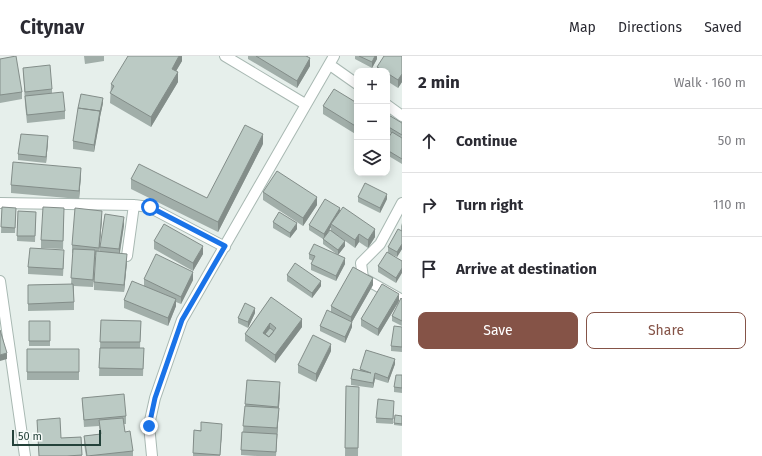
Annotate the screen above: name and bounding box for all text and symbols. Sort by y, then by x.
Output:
text: Citynav [20,16,84,39]
text: Map [569,19,596,36]
text: Directions [618,19,682,36]
text: Saved [704,19,742,36]
map controls [354,68,390,176]
button: + [354,68,390,104]
text: 2 min [418,72,460,93]
text: Walk · 160 m [674,75,746,90]
button: − [354,104,390,140]
icon: ahead [418,130,440,152]
text: Continue [456,132,517,150]
text: 50 m [718,133,746,148]
button: layers [354,140,390,176]
icon: right [418,194,440,216]
text: Turn right [456,196,523,214]
text: 110 m [713,197,746,212]
route start [141,198,159,216]
icon: arrive [418,258,440,280]
text: Arrive at destination [456,260,597,278]
button: Save [418,312,578,349]
button: Share [586,312,746,349]
route end [140,417,158,435]
scale bar [12,428,101,447]
text: 50 m [18,430,42,443]

